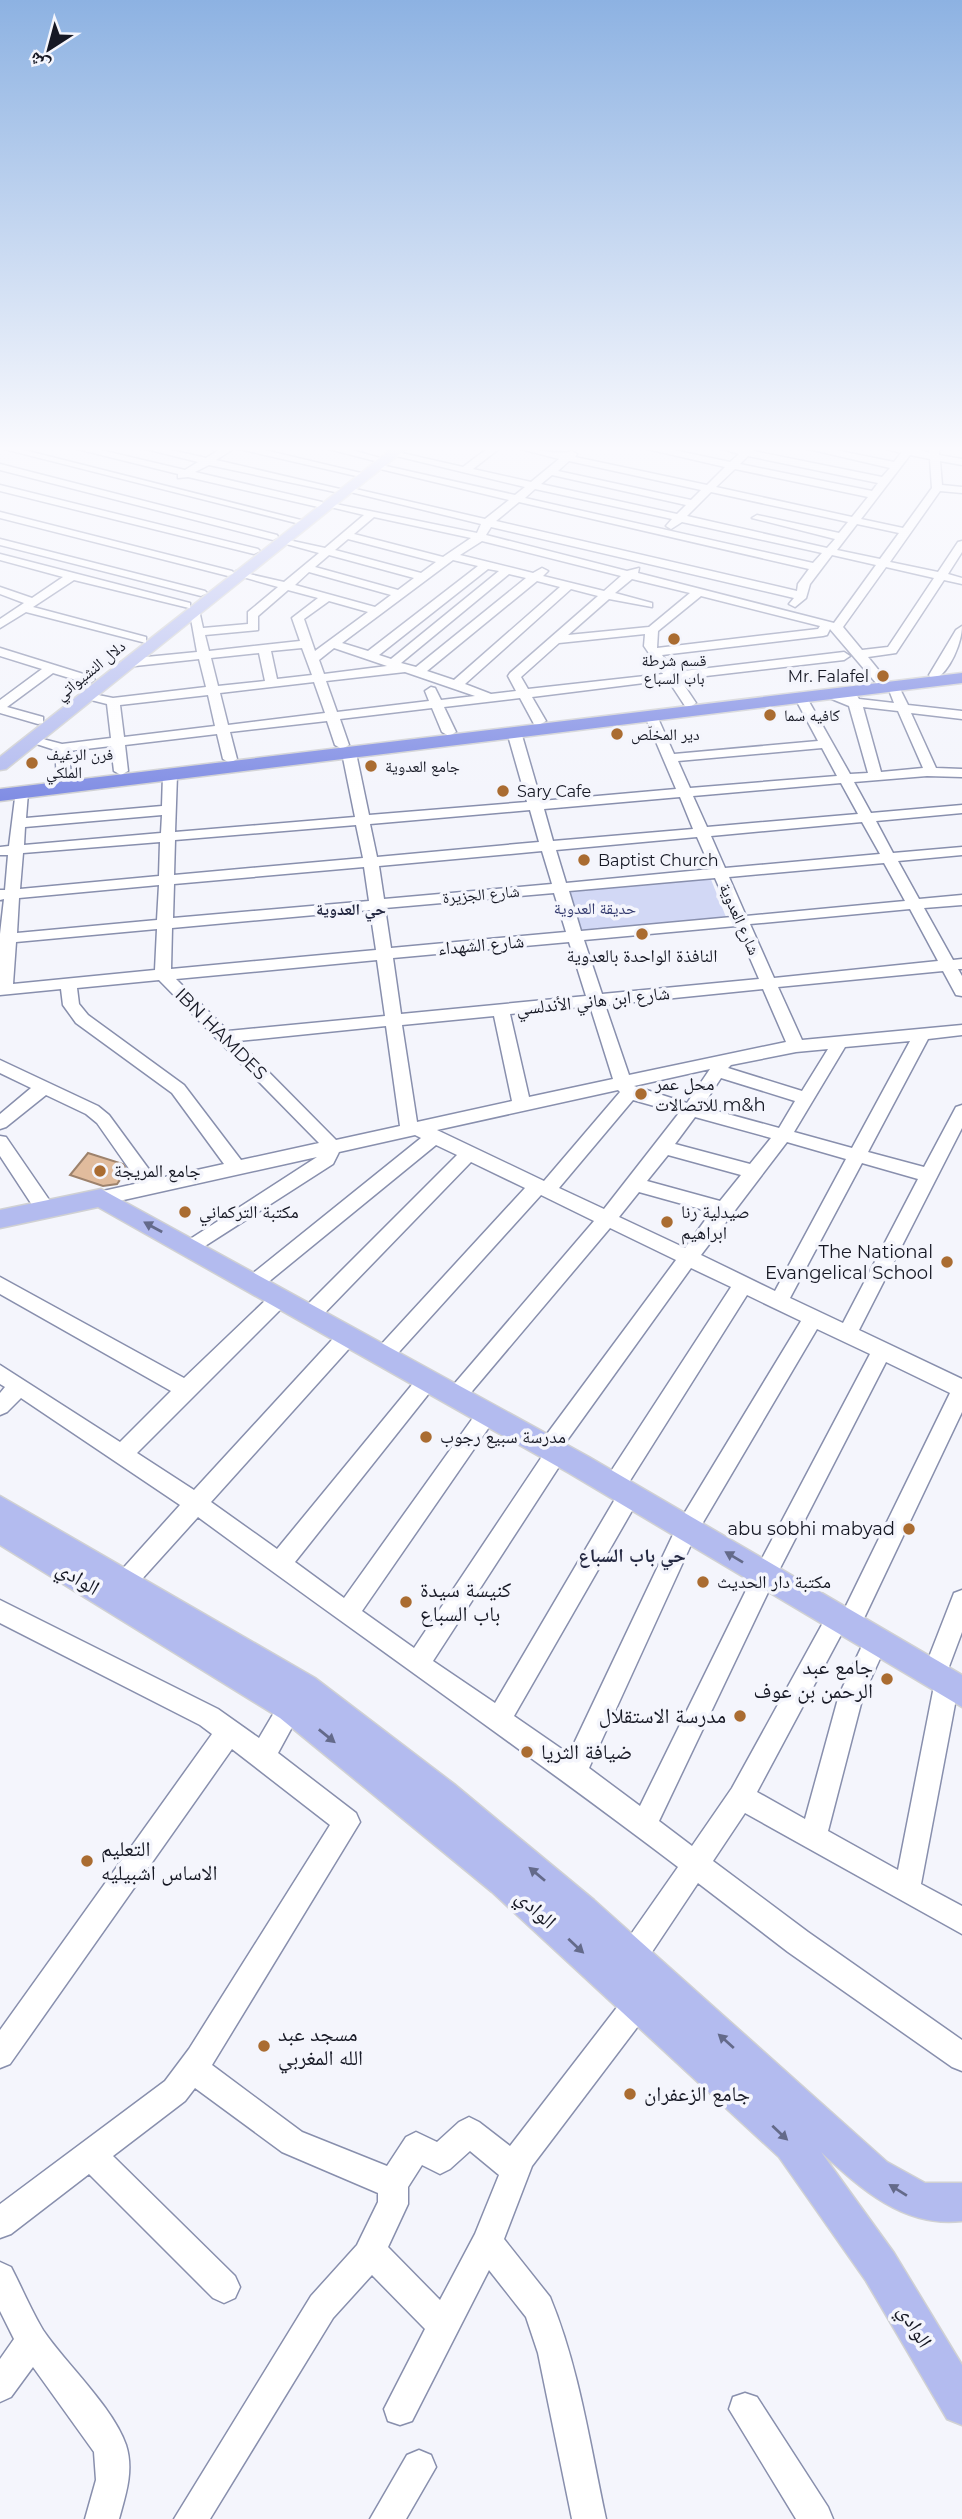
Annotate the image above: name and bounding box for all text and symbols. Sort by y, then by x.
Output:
north arrow [14,14,84,84]
text: ش [24,47,54,78]
marker: قسم شرطة باب السباع [666,631,682,647]
street label: دلال النشيواتي [51,636,131,707]
place label: قسم شرطة باب السباع [642,651,706,689]
place label: Mr. Falafel [788,667,869,686]
marker: Mr. Falafel [875,668,891,684]
place label: كافيه سما [784,706,840,725]
marker: كافيه سما [762,707,778,723]
place label: دير المخلّص [631,725,700,745]
marker: دير المخلّص [609,726,625,742]
place label: فرن الرغيف الملكي [46,745,113,785]
marker: فرن الرغيف الملكي [24,755,40,771]
place label: جامع العدوية [385,757,460,777]
marker: جامع العدوية [363,758,379,774]
place label: Sary Cafe [517,782,591,801]
marker: Sary Cafe [495,783,511,799]
place label: Baptist Church [598,851,718,870]
marker: Baptist Church [576,852,592,868]
street label: شارع العدوية [714,881,764,958]
street label: شارع الجزيرة [442,882,521,908]
park label: حديقة العدوية [554,899,636,918]
district label: حي العدوية [316,900,386,922]
marker: النافذة الواحدة بالعدوية [634,926,650,942]
street label: شارع الشهداء [437,930,525,960]
place label: النافذة الواحدة بالعدوية [567,945,717,967]
street label: شارع ابن هاني الأندلسي [515,982,671,1024]
street label: IBN HAMDES [170,983,272,1085]
place label: محل عمر للاتصالات m&h [654,1073,766,1116]
marker: محل عمر للاتصالات m&h [633,1086,649,1102]
place label: جامع المريجة [114,1160,201,1183]
marker: جامع المريجة [92,1163,108,1179]
place label: مكتبة التركماني [199,1201,299,1227]
place label: صيدلية رنا ابراهيم [681,1201,750,1245]
marker: مكتبة التركماني [177,1204,193,1220]
marker: صيدلية رنا ابراهيم [659,1214,675,1230]
one-way arrow [144,1221,163,1233]
place label: The National Evangelical School [765,1241,933,1284]
marker: The National Evangelical School [939,1254,955,1270]
place label: مدرسة سبيع رجوب [440,1426,566,1449]
marker: مدرسة سبيع رجوب [418,1429,434,1445]
place label: abu sobhi mabyad [727,1518,895,1540]
marker: abu sobhi mabyad [901,1521,917,1537]
district label: حي باب السباع [578,1544,686,1571]
one-way arrow [725,1551,744,1563]
street label: الوادي [50,1555,104,1604]
place label: مكتبة دار الحديث [717,1571,831,1593]
marker: مكتبة دار الحديث [695,1574,711,1590]
place label: كنيسة سيدة باب السباع [420,1577,512,1627]
marker: كنيسة سيدة باب السباع [398,1594,414,1610]
place label: جامع عبد الرحمن بن عوف [753,1654,873,1704]
marker: جامع عبد الرحمن بن عوف [879,1671,895,1687]
place label: مدرسة الاستقلال [599,1703,726,1728]
marker: مدرسة الاستقلال [732,1708,748,1724]
one-way arrow [319,1728,336,1743]
place label: ضيافة الثريا [541,1739,632,1764]
marker: ضيافة الثريا [519,1744,535,1760]
place label: التعلیم الاساس اشبیلیه [101,1836,218,1886]
marker: التعلیم الاساس اشبیلیه [79,1853,95,1869]
one-way arrow [529,1867,546,1882]
street label: الوادي [508,1884,562,1937]
one-way arrow [567,1937,584,1953]
place label: مسجد عبد الله المغربي [278,2021,363,2074]
one-way arrow [718,2034,735,2050]
marker: مسجد عبد الله المغربي [256,2038,272,2054]
place label: جامع الزعفران [644,2081,750,2107]
marker: جامع الزعفران [622,2086,638,2102]
one-way arrow [771,2124,788,2140]
one-way arrow [888,2183,907,2196]
street label: الوادي [889,2300,938,2354]

